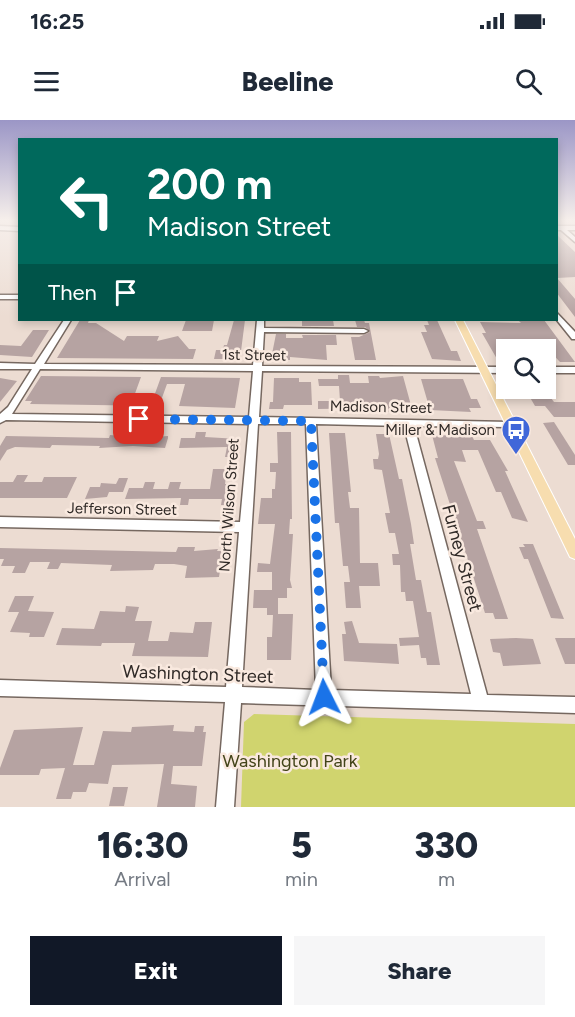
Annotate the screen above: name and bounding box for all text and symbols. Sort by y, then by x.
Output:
text: 16:25 [30,8,84,35]
icon: menu [30,65,63,98]
text: Beeline [242,65,333,98]
icon: search [512,65,545,98]
text: 200 m [147,159,272,210]
icon: left [48,162,126,240]
text: Madison Street [147,210,331,243]
icon: arrive [109,276,142,309]
text: Then [48,279,97,306]
map controls [496,339,556,399]
button: search [496,339,556,399]
street label: 1st Street [222,345,287,365]
pin [113,393,164,444]
street label: Madison Street [330,397,433,417]
icon: arrive [122,402,155,435]
bus stop icon: Miller & Madison [500,414,532,456]
place label: Miller & Madison [385,421,495,439]
street label: North Wilson Street [215,437,243,573]
street label: Jefferson Street [67,499,177,519]
street label: Furney Street [437,502,487,614]
street label: Washington Street [122,660,274,688]
position arrow [292,665,356,729]
park label: Washington Park [223,750,358,772]
text: 16:30 [97,824,188,867]
text: 5 [291,824,312,867]
text: 330 [414,824,478,867]
text: Arrival [114,867,171,891]
text: min [285,867,318,891]
text: m [438,867,455,891]
button: Exit [30,936,282,1005]
button: Share [294,936,545,1005]

